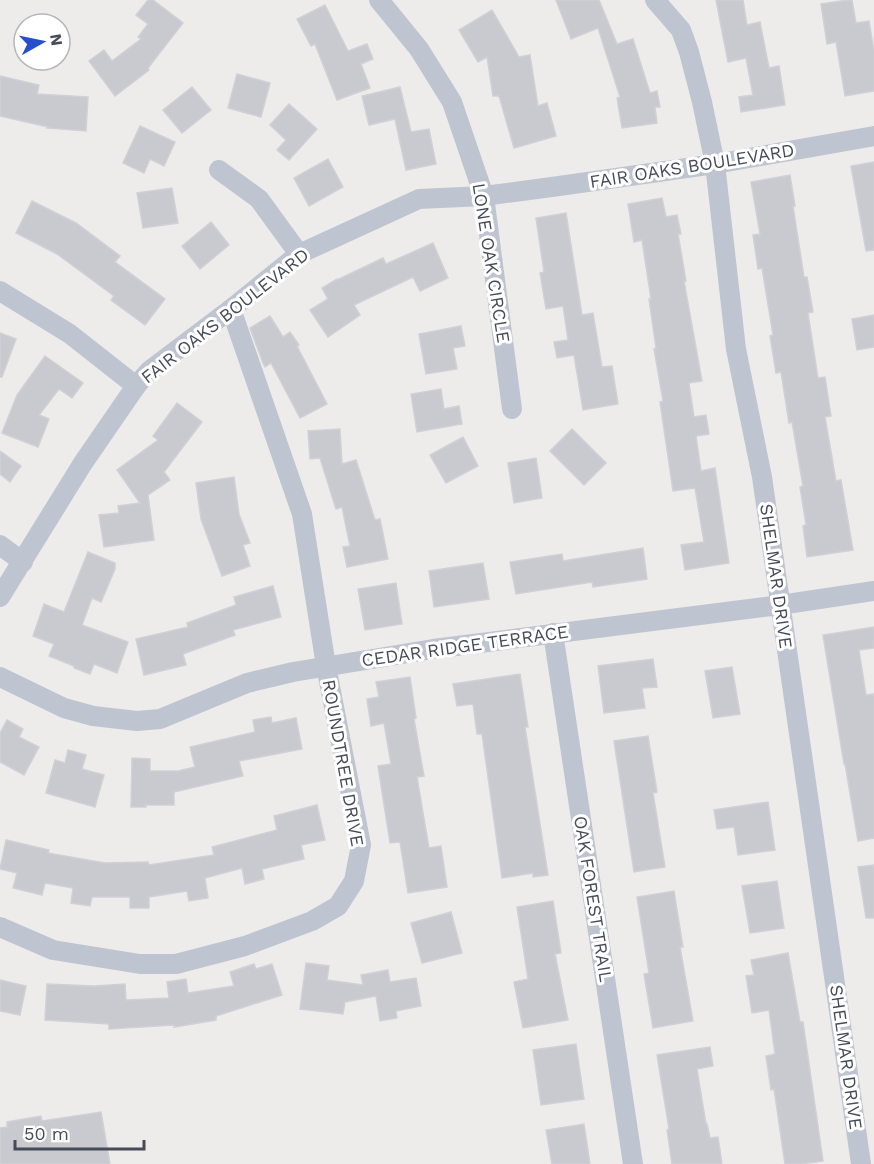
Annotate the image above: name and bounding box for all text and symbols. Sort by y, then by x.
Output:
north arrow [12,12,72,72]
text: N [46,32,67,47]
street label: FAIR OAKS BOULEVARD [588,139,796,192]
street label: LONE OAK CIRCLE [468,182,514,344]
street label: FAIR OAKS BOULEVARD [137,244,313,388]
street label: SHELMAR DRIVE [756,502,797,650]
street label: CEDAR RIDGE TERRACE [360,621,570,670]
street label: ROUNDTREE DRIVE [318,678,369,848]
street label: OAK FOREST TRAIL [570,814,617,984]
street label: SHELMAR DRIVE [826,983,867,1131]
scale bar [15,1113,144,1151]
text: 50 m [24,1123,69,1144]

